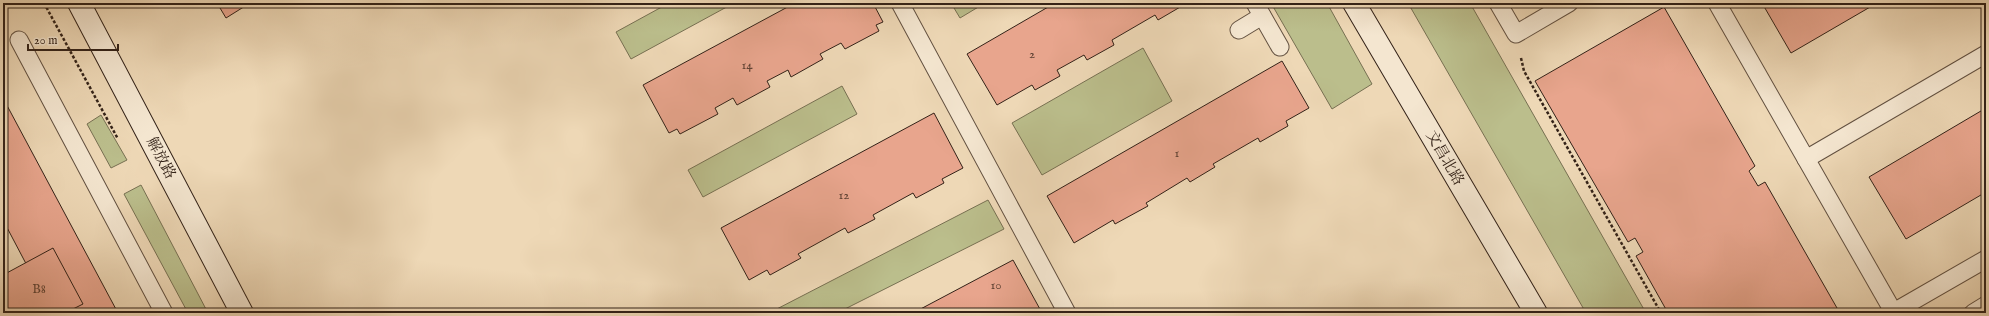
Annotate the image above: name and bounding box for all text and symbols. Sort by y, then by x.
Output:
scale bar [28,26,118,52]
text: 20 m [34,33,57,48]
house number: 2 [1029,46,1035,63]
house number: 14 [741,57,753,74]
street label: 文昌北路 [1422,127,1468,189]
street label: 解放路 [142,134,180,182]
house number: 1 [1175,145,1180,162]
house number: 12 [839,187,849,204]
house number: 10 [990,277,1002,294]
house number: B8 [32,281,46,298]

